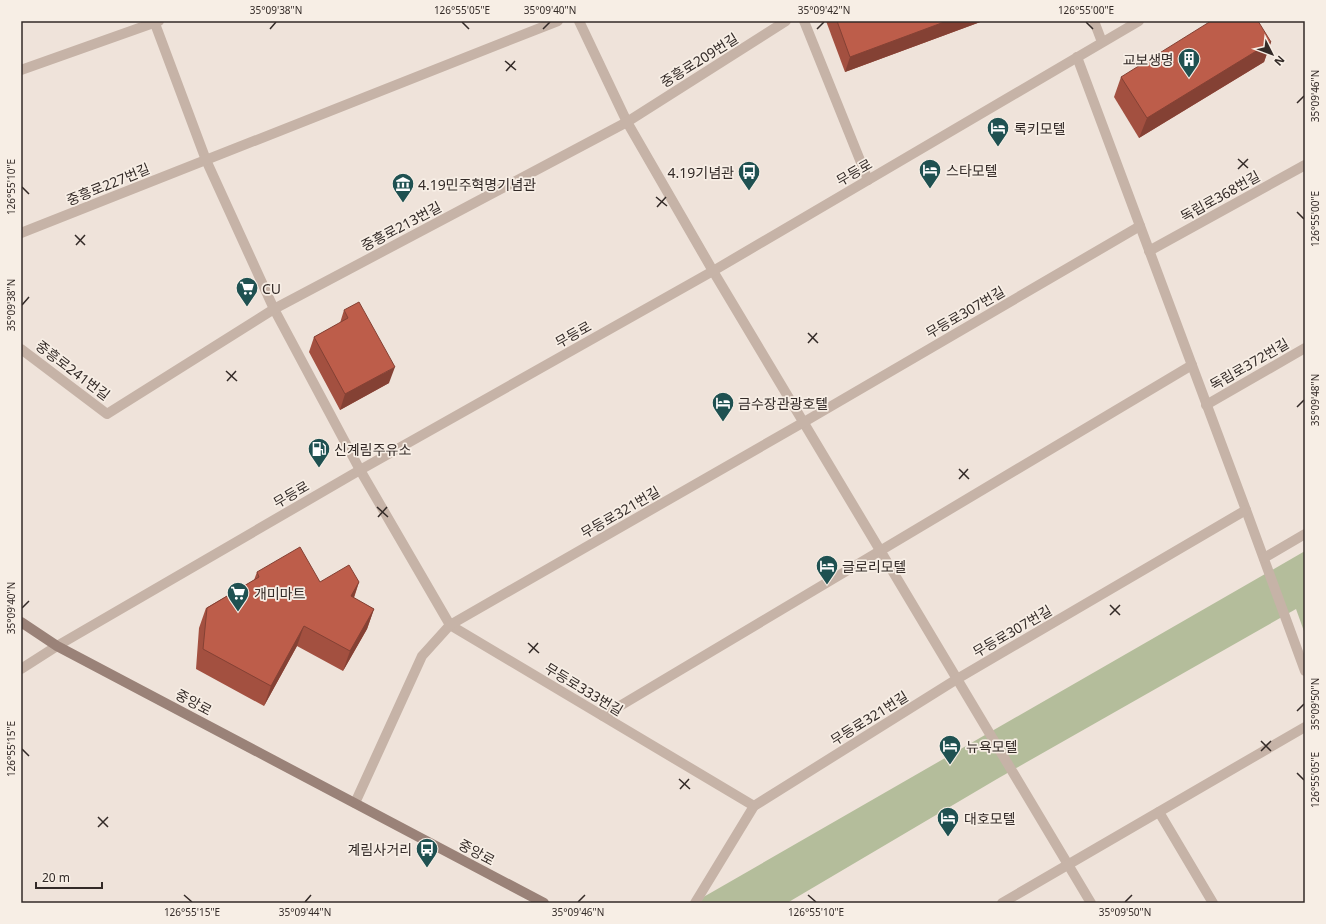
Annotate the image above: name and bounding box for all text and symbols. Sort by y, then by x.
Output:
text: 35°09'38"N [250,3,302,17]
text: 126°55'05"E [434,3,490,17]
text: 35°09'40"N [524,3,576,17]
text: 35°09'42"N [798,3,850,17]
text: 126°55'00"E [1058,3,1114,17]
street label: 중흥로209번길 [656,29,742,91]
north arrow [1252,34,1292,74]
building icon: 교보생명 [1176,46,1202,79]
place label: 교보생명 [1122,50,1174,69]
text: N [1271,53,1288,69]
text: 35°09'46"N [1308,70,1322,122]
hotel icon: 록키모텔 [985,115,1011,148]
place label: 록키모텔 [1014,119,1066,138]
street label: 무등로 [833,154,876,190]
hotel icon: 스타모텔 [917,157,943,190]
text: 126°55'10"E [4,159,18,215]
street label: 중흥로227번길 [63,159,153,209]
bus stop icon: 4.19기념관 [736,159,762,192]
place label: 스타모텔 [946,161,998,180]
place label: 4.19기념관 [668,163,734,182]
street label: 독립로368번길 [1177,166,1263,226]
museum icon: 4.19민주혁명기념관 [390,171,416,204]
place label: 4.19민주혁명기념관 [418,175,536,194]
text: 126°55'00"E [1308,191,1322,247]
street label: 중흥로213번길 [357,197,445,255]
supermarket icon: CU [234,275,260,308]
text: 35°09'38"N [4,279,18,331]
place label: CU [262,279,281,298]
street label: 무등로307번길 [922,282,1008,342]
street label: 무등로 [551,316,595,352]
street label: 독립로372번길 [1206,334,1292,394]
street label: 중흥로241번길 [32,336,114,404]
text: 35°09'48"N [1308,374,1322,426]
hotel icon: 금수장관광호텔 [710,390,736,423]
place label: 금수장관광호텔 [738,394,828,413]
fuel station icon: 신계림주유소 [306,436,332,469]
place label: 신계림주유소 [334,440,411,459]
street label: 무등로 [270,476,313,512]
street label: 무등로321번길 [577,482,663,542]
hotel icon: 글로리모텔 [814,553,840,586]
place label: 글로리모텔 [842,557,906,576]
supermarket icon: 개미마트 [225,580,251,613]
text: 35°09'40"N [4,582,18,634]
place label: 개미마트 [254,584,306,603]
street label: 무등로307번길 [969,601,1055,661]
street label: 무등로333번길 [541,658,627,720]
text: 35°09'50"N [1308,678,1322,730]
street label: 중앙로 [172,685,216,720]
street label: 무등로321번길 [826,687,912,749]
text: 126°55'15"E [4,721,18,777]
hotel icon: 뉴욕모텔 [937,733,963,766]
place label: 뉴욕모텔 [966,737,1018,756]
text: 126°55'05"E [1308,752,1322,808]
hotel icon: 대호모텔 [935,805,961,838]
place label: 대호모텔 [964,809,1016,828]
street label: 중앙로 [455,835,499,870]
bus stop icon: 계림사거리 [414,836,440,869]
place label: 계림사거리 [348,840,412,859]
scale bar [36,864,102,890]
text: 20 m [42,869,70,886]
text: 126°55'15"E [164,905,220,919]
text: 35°09'44"N [279,905,331,919]
text: 35°09'46"N [552,905,604,919]
text: 126°55'10"E [788,905,844,919]
text: 35°09'50"N [1099,905,1151,919]

